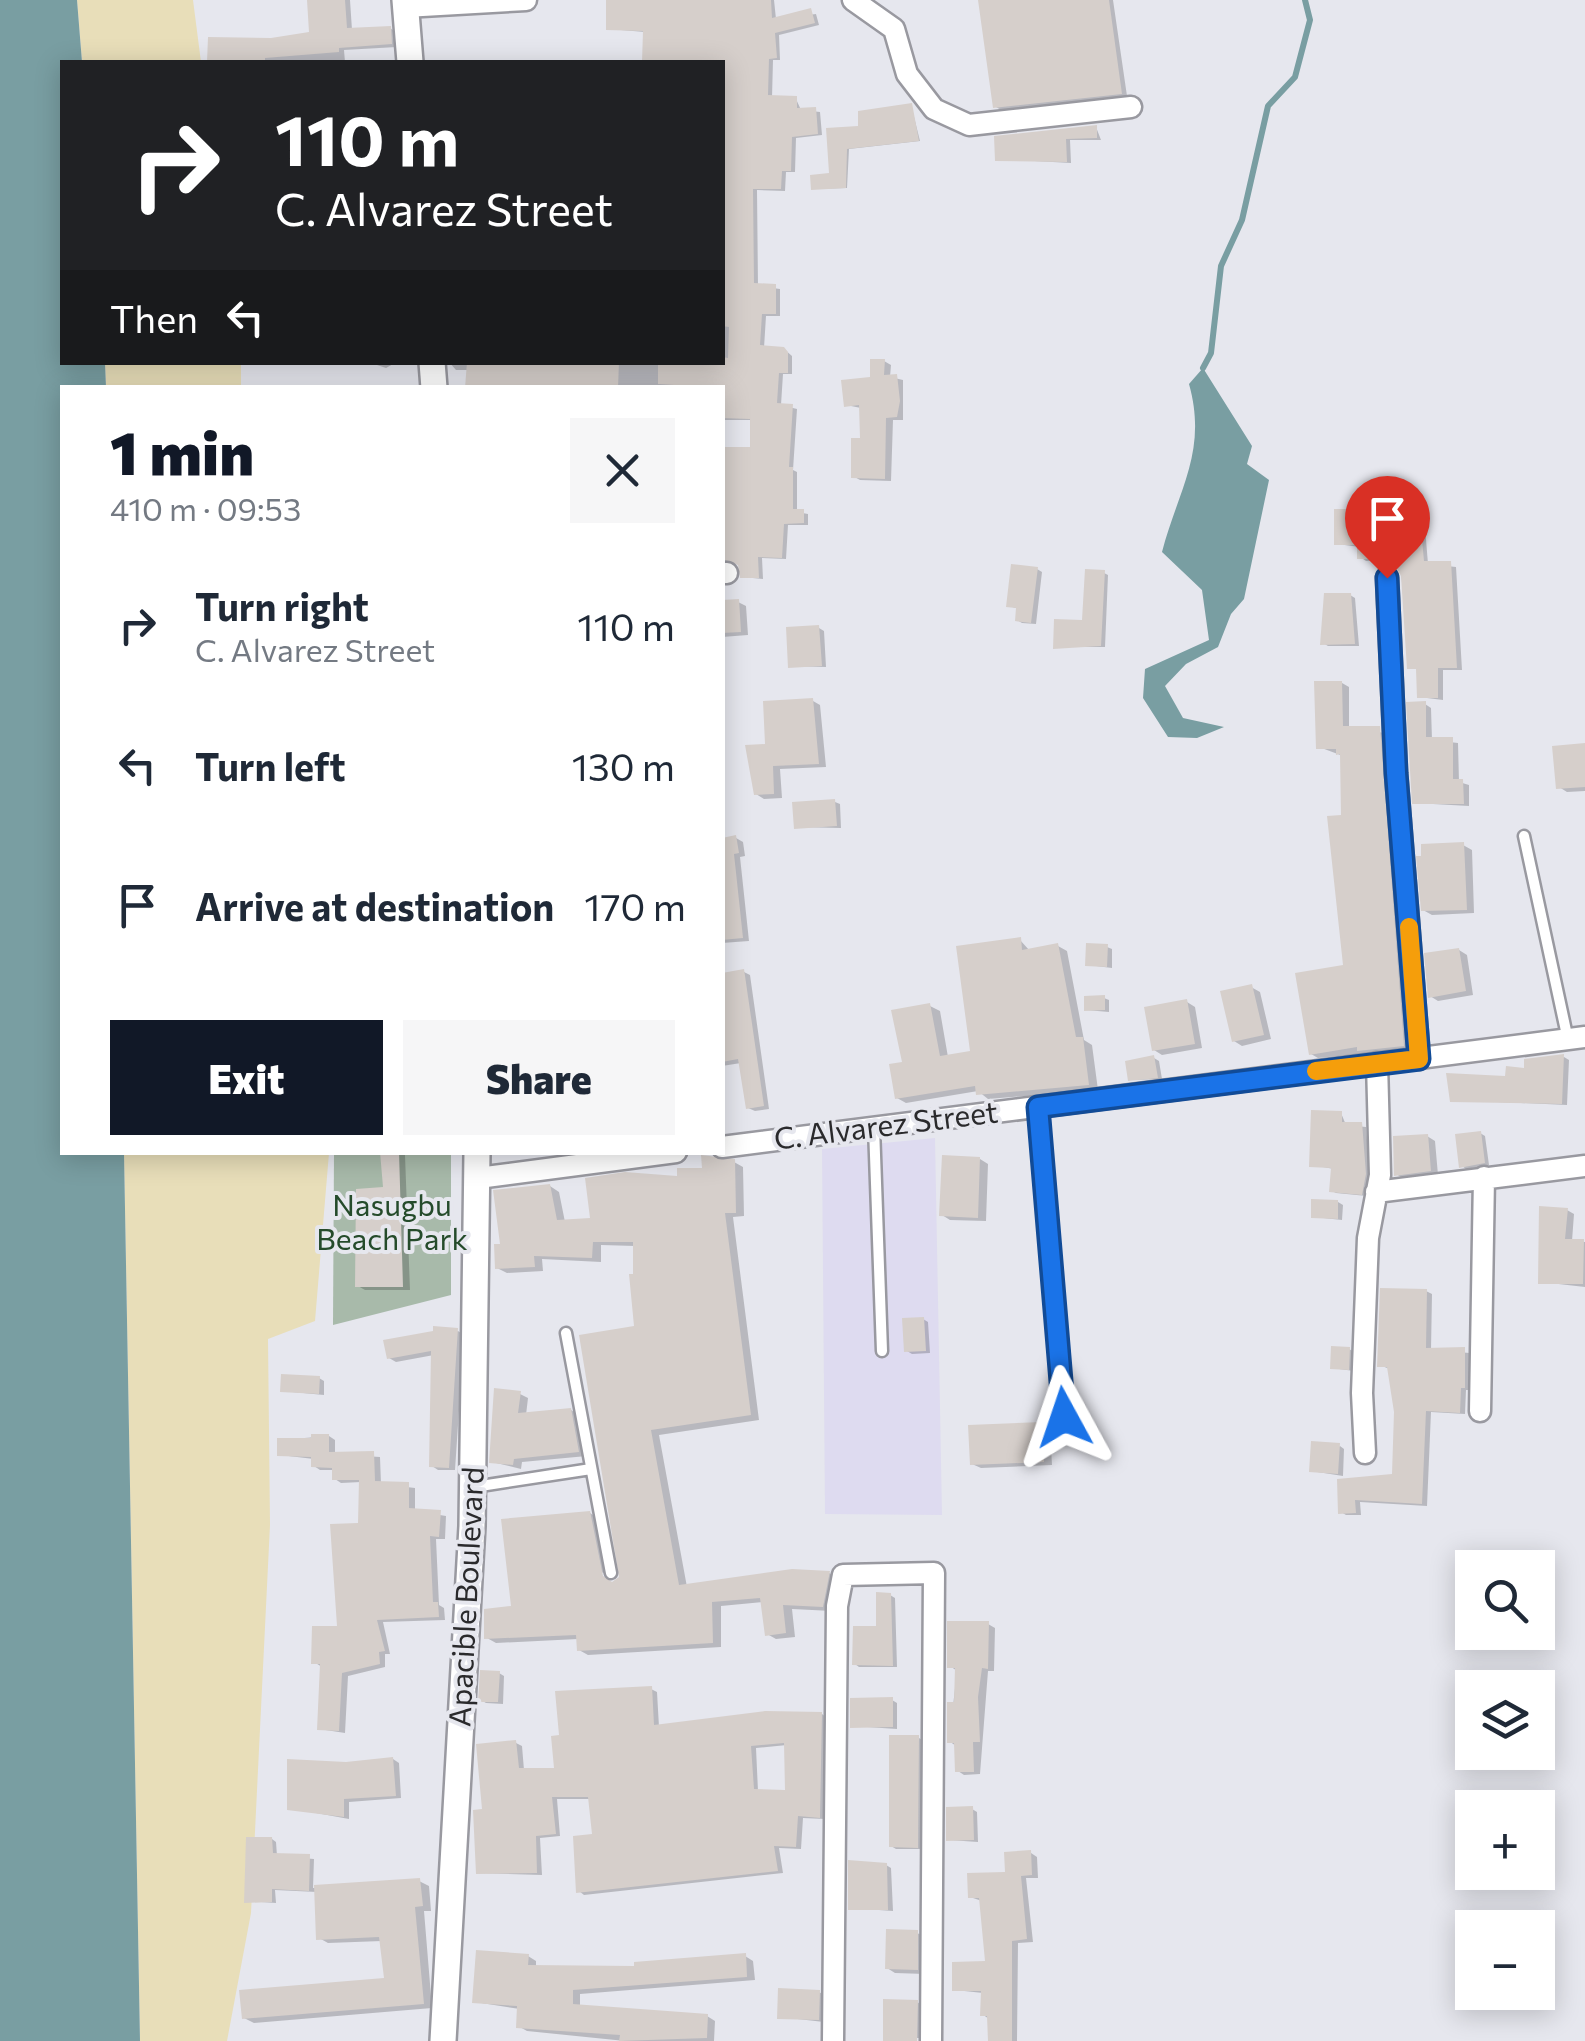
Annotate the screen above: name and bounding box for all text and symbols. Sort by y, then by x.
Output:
text: 110 m [275,95,459,180]
icon: right [110,100,240,230]
text: C. Alvarez Street [275,180,613,235]
icon: left [218,290,273,345]
text: Then [110,294,198,341]
text: 1 min [110,414,254,487]
button: close [570,418,675,523]
pin [1345,476,1430,579]
text: 410 m · 09:53 [110,488,301,528]
icon: arrive [1360,491,1415,546]
text: Turn right [195,582,369,629]
icon: right [110,598,165,653]
text: 110 m [577,602,675,649]
text: C. Alvarez Street [195,629,435,669]
icon: left [110,738,165,793]
text: Turn left [195,742,346,789]
text: 130 m [572,742,675,789]
icon: arrive [110,878,165,933]
text: Arrive at destination [195,882,554,929]
text: 170 m [584,882,686,929]
button: Exit [110,1020,383,1135]
button: Share [403,1020,675,1135]
street label: C. Alvarez Street [772,1091,1000,1156]
park label: Nasugbu Beach Park [316,1185,468,1256]
position arrow [1012,1365,1116,1469]
street label: Apacible Boulevard [439,1466,490,1728]
map controls [1455,1550,1555,2010]
button: search [1455,1550,1555,1650]
button: layers [1455,1670,1555,1770]
button: + [1455,1790,1555,1890]
button: − [1455,1910,1555,2010]

